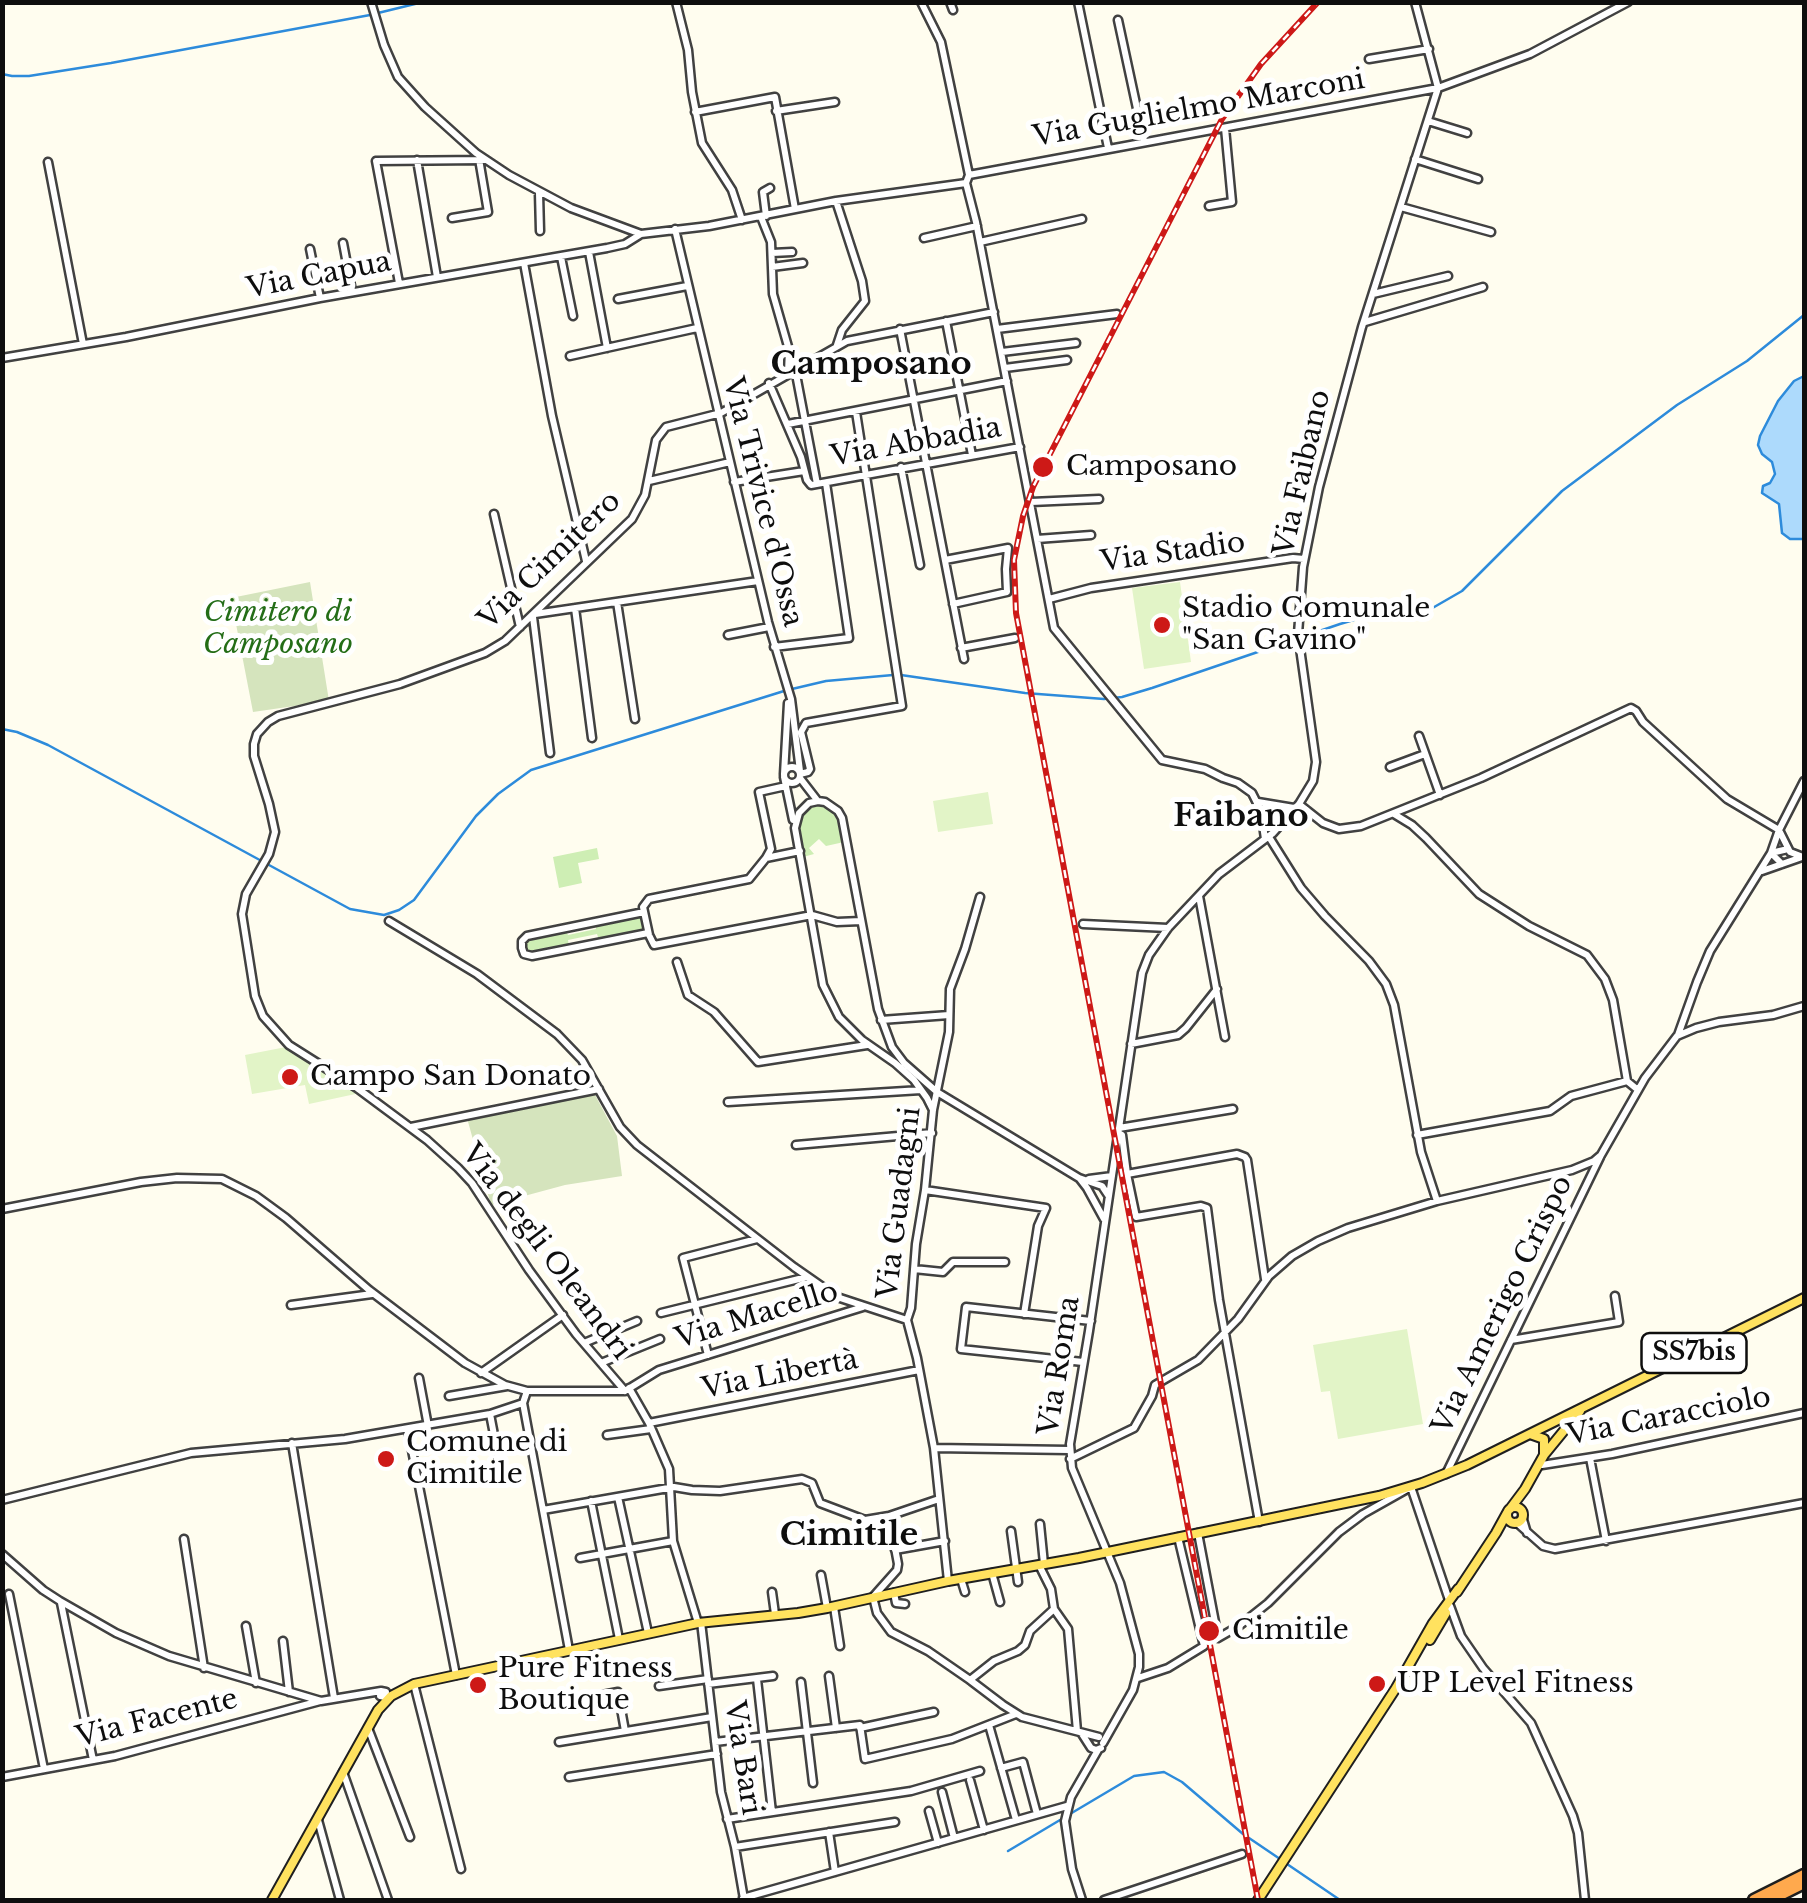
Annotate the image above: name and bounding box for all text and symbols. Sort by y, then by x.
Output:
street label: Via Guglielmo Marconi [1031,63,1367,155]
street label: Via Capua [244,246,394,306]
district label: Camposano [770,346,972,384]
street label: Via Trivice d'Ossa [715,374,809,630]
street label: Via Faibano [1268,387,1338,559]
street label: Via Abbadia [828,411,1004,475]
place label: Camposano [1066,450,1237,484]
marker: Camposano [1030,454,1056,480]
street label: Via Cimitero [472,485,628,637]
street label: Via Stadio [1099,526,1247,580]
place label: Stadio Comunale "San Gavino" [1182,592,1430,658]
park label: Cimitero di Camposano [203,596,353,662]
marker: Stadio Comunale "San Gavino" [1151,614,1173,636]
district label: Faibano [1173,798,1309,836]
place label: Campo San Donato [310,1060,591,1094]
marker: Campo San Donato [279,1066,301,1088]
street label: Via Guadagni [872,1105,928,1301]
street label: Via degli Oleandri [454,1138,638,1366]
street label: Via Amerigo Crispo [1426,1170,1580,1440]
street label: Via Macello [672,1275,842,1357]
street label: Via Roma [1032,1294,1088,1438]
road number: SS7bis [1642,1333,1746,1373]
street label: Via Libertà [699,1343,861,1407]
street label: Via Caracciolo [1564,1381,1774,1453]
place label: Comune di Cimitile [406,1426,567,1492]
marker: Comune di Cimitile [375,1448,397,1470]
district label: Cimitile [780,1517,918,1555]
place label: Cimitile [1232,1614,1349,1648]
marker: Cimitile [1196,1618,1222,1644]
place label: Pure Fitness Boutique [498,1652,673,1718]
place label: UP Level Fitness [1397,1667,1634,1701]
marker: UP Level Fitness [1366,1673,1388,1695]
marker: Pure Fitness Boutique [467,1674,489,1696]
street label: Via Facente [73,1683,241,1755]
street label: Via Bari [716,1699,768,1817]

